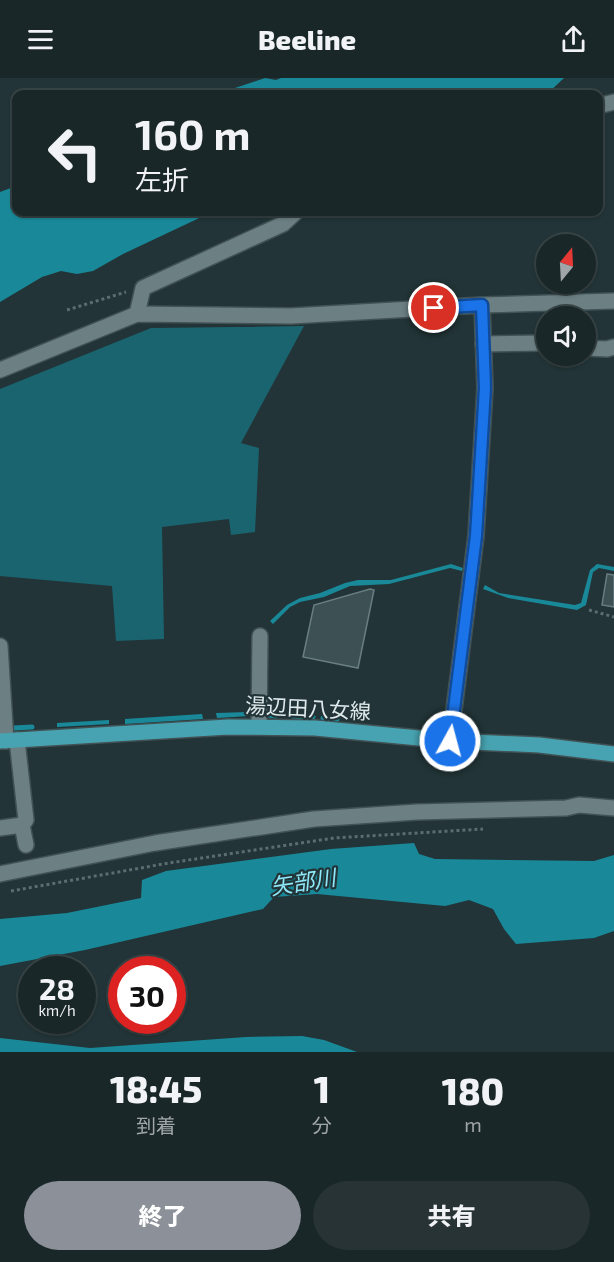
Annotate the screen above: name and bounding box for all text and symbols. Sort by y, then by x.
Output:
icon: menu [24,23,57,56]
text: Beeline [258,23,356,55]
icon: share [557,23,590,56]
text: 160 m [135,108,251,158]
icon: left [36,114,114,192]
text: 左折 [135,163,189,195]
north arrow [536,234,596,294]
map controls [536,234,596,366]
pin [408,282,459,333]
icon: arrive [417,291,450,324]
button: sound [536,306,596,366]
street label: 湯辺田八女線 [245,692,372,723]
position arrow [418,709,482,773]
water label: 矢部川 [268,863,339,899]
speed limit sign: 30 [108,956,186,1034]
text: 28 [39,970,75,1006]
text: km/h [38,1001,76,1019]
text: 18:45 [110,1067,202,1110]
text: 1 [314,1067,330,1110]
text: 180 [442,1069,504,1112]
text: m [464,1112,482,1136]
text: 到着 [136,1113,176,1137]
text: 分 [312,1113,332,1137]
button: 終了 [24,1181,301,1250]
button: 共有 [313,1181,590,1250]

